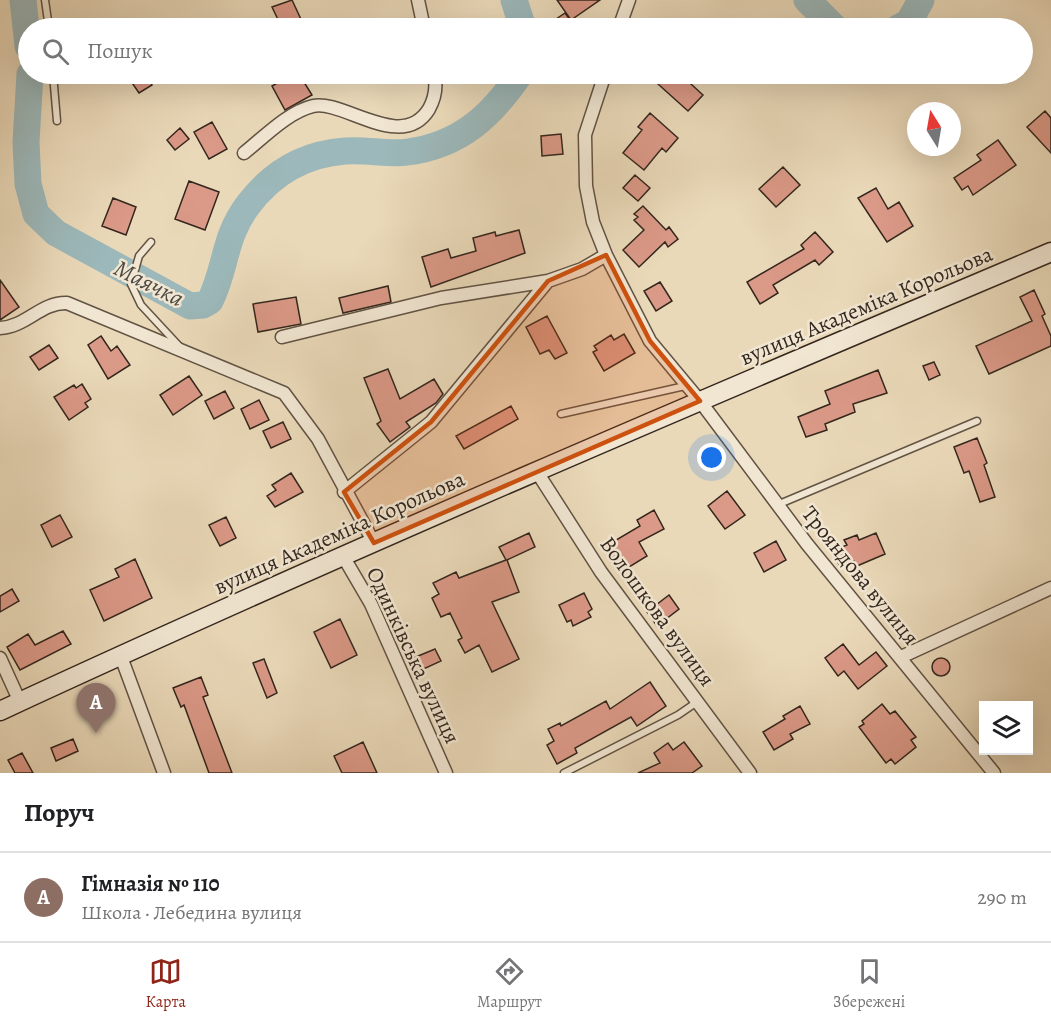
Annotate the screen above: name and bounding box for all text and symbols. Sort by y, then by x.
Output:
search box [18,18,1033,84]
icon: search [39,35,72,68]
text: Пошук [87,36,153,66]
north arrow [907,102,961,156]
street label: вулиця Академіка Корольова [735,239,998,373]
water label: Маячка [109,252,189,314]
your location [697,443,726,472]
street label: вулиця Академіка Корольова [209,464,470,602]
street label: Трояндова вулиця [795,500,926,652]
street label: Волошкова вулиця [593,531,722,693]
street label: Одинківська вулиця [359,562,467,749]
pin: A [76,684,116,733]
map controls [979,701,1033,755]
button: layers [979,701,1033,755]
text: Поруч [24,795,95,830]
text: Гімназія № 110 [81,869,220,899]
text: A [37,884,50,911]
text: 290 m [977,884,1027,911]
text: Школа · Лебедина вулиця [81,899,302,926]
tab: Карта [146,955,186,1013]
tab: Маршрут [477,955,542,1013]
tab: Збережені [833,955,905,1013]

